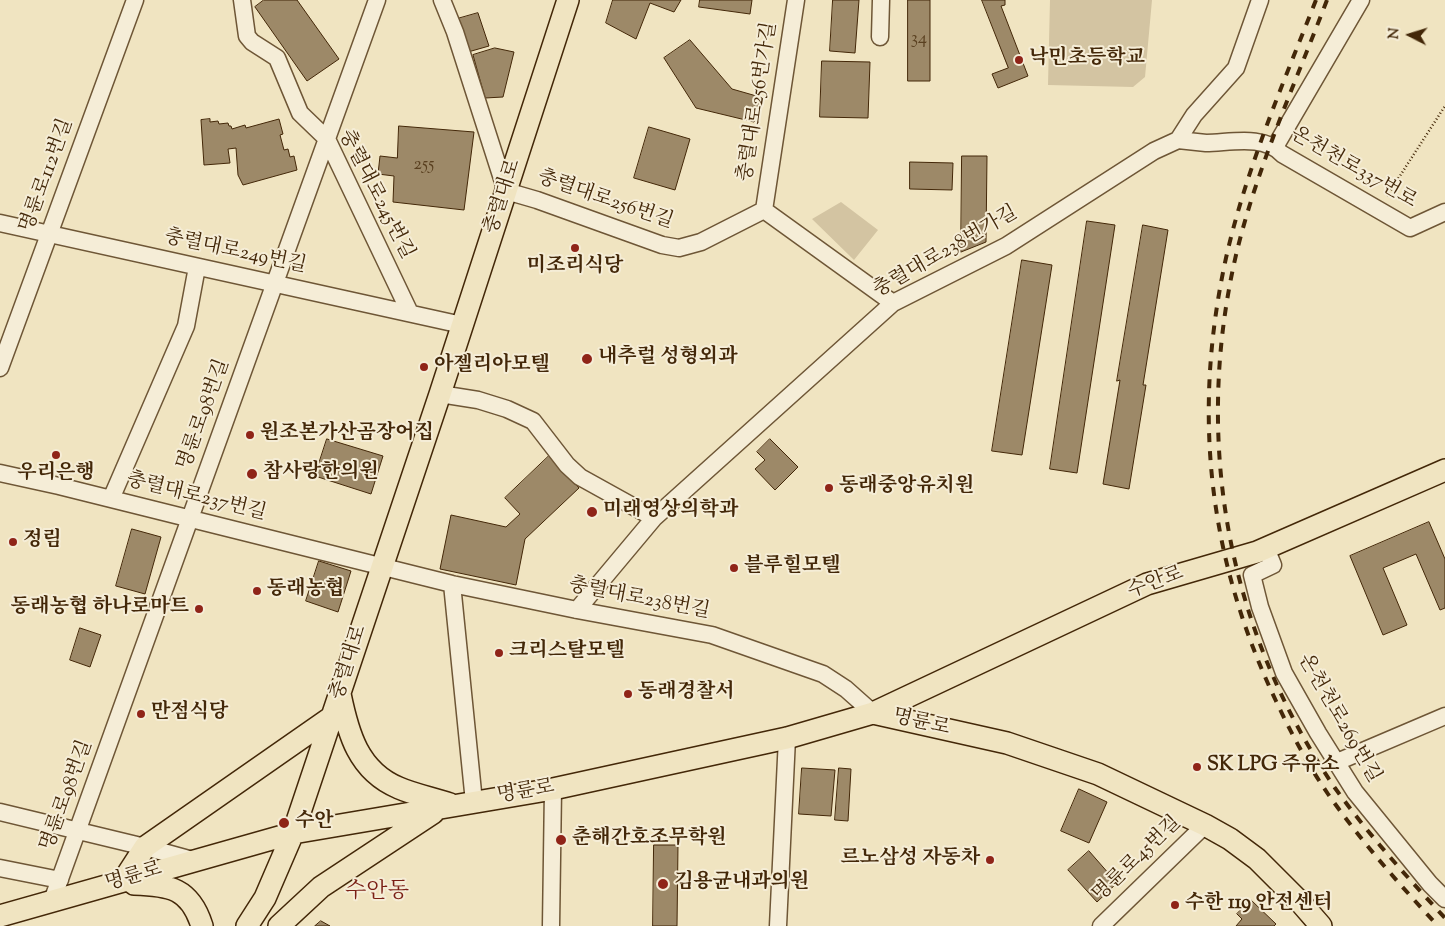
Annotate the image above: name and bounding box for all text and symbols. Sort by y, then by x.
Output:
north arrow [1385,10,1435,60]
street label: 충렬대로256번가길 [735,20,783,184]
text: N [1385,27,1406,40]
house number: 34 [911,29,927,51]
place label: 낙민초등학교 [1029,48,1145,72]
marker: 낙민초등학교 [1013,54,1025,66]
street label: 명륜로112번길 [16,116,80,236]
street label: 온천천로337번로 [1285,123,1421,215]
street label: 충렬대로245번길 [332,126,418,264]
house number: 255 [414,155,434,177]
street label: 충렬대로 [481,157,527,237]
street label: 충렬대로256번길 [534,167,676,235]
street label: 충렬대로238번가길 [870,202,1022,304]
street label: 충렬대로249번길 [162,226,308,280]
marker: 미조리식당 [569,242,581,254]
place label: 미조리식당 [527,256,623,280]
place label: 내추럴 성형외과 [598,347,737,371]
marker: 내추럴 성형외과 [580,352,594,366]
place label: 아젤리아모텔 [434,355,550,379]
street label: 명륜로98번길 [174,356,236,474]
marker: 아젤리아모텔 [418,361,430,373]
place label: 원조본가산곰장어집 [260,423,434,447]
marker: 원조본가산곰장어집 [244,429,256,441]
marker: 우리은행 [50,449,62,461]
place label: 참사랑한의원 [263,462,379,486]
place label: 우리은행 [17,463,95,487]
marker: 참사랑한의원 [245,467,259,481]
street label: 충렬대로237번길 [124,469,268,527]
place label: 동래중앙유치원 [839,476,974,500]
marker: 동래중앙유치원 [823,482,835,494]
place label: 미래영상의학과 [603,500,738,524]
marker: 미래영상의학과 [585,505,599,519]
place label: 정림 [23,530,62,554]
marker: 정림 [7,536,19,548]
place label: 블루힐모텔 [744,556,841,580]
marker: 블루힐모텔 [728,562,740,574]
street label: 수안로 [1125,563,1187,605]
street label: 충렬대로238번길 [566,575,712,625]
place label: 동래농협 [267,579,344,603]
marker: 동래농협 [251,585,263,597]
place label: 동래농협 하나로마트 [11,597,189,621]
marker: 동래농협 하나로마트 [193,603,205,615]
street label: 충렬대로 [327,623,373,703]
place label: 크리스탈모텔 [509,641,625,665]
marker: 크리스탈모텔 [493,647,505,659]
street label: 온천천로269번길 [1291,650,1385,788]
place label: 동래경찰서 [638,682,735,706]
marker: 동래경찰서 [622,688,634,700]
place label: 만점식당 [151,702,228,726]
street label: 명륜로 [890,706,952,742]
marker: 만점식당 [135,708,147,720]
street label: 명륜로98번길 [37,737,99,855]
place label: SK LPG 주유소 [1207,755,1340,779]
marker: SK LPG 주유소 [1191,761,1203,773]
street label: 명륜로 [495,776,557,810]
place label: 수안 [295,811,334,835]
street label: 명륜로45번길 [1089,812,1187,908]
marker: 수안 [277,816,291,830]
place label: 춘해간호조무학원 [572,828,727,852]
marker: 춘해간호조무학원 [554,833,568,847]
place label: 르노삼성 자동차 [841,848,980,872]
marker: 르노삼성 자동차 [984,854,996,866]
street label: 명륜로 [103,858,165,898]
place label: 김용균내과의원 [674,872,809,896]
marker: 김용균내과의원 [656,877,670,891]
district label: 수안동 [345,880,409,906]
place label: 수한 119 안전센터 [1185,893,1333,917]
marker: 수한 119 안전센터 [1169,899,1181,911]

